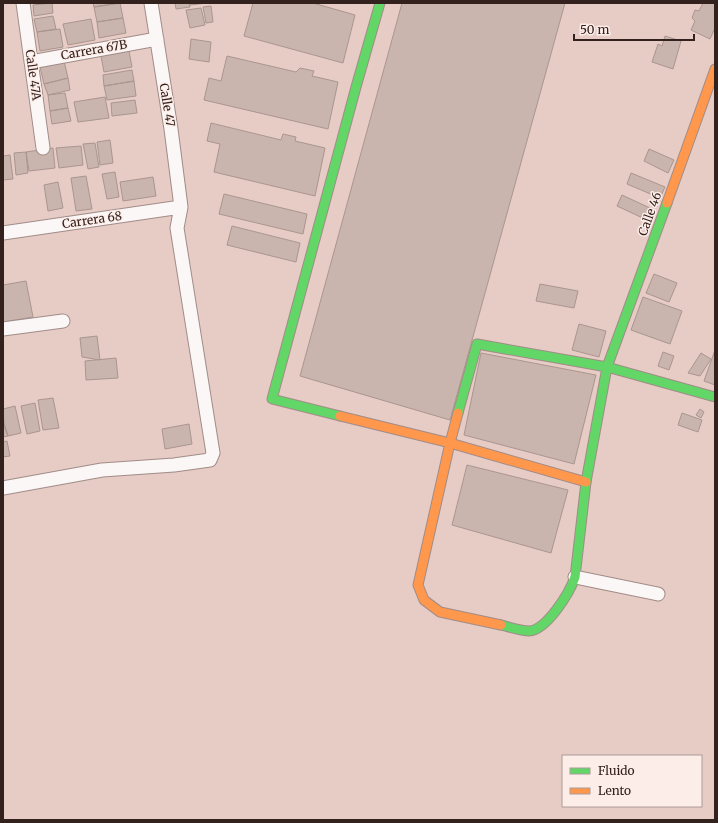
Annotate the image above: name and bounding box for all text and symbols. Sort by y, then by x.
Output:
scale bar [574,16,694,42]
text: 50 m [580,22,609,37]
street label: Carrera 67B [60,36,128,63]
street label: Calle 47A [23,49,45,102]
street label: Calle 47 [157,82,178,128]
street label: Calle 46 [635,190,664,238]
street label: Carrera 68 [61,208,123,231]
legend [562,755,702,807]
text: Fluido [598,763,635,778]
text: Lento [598,783,631,798]

